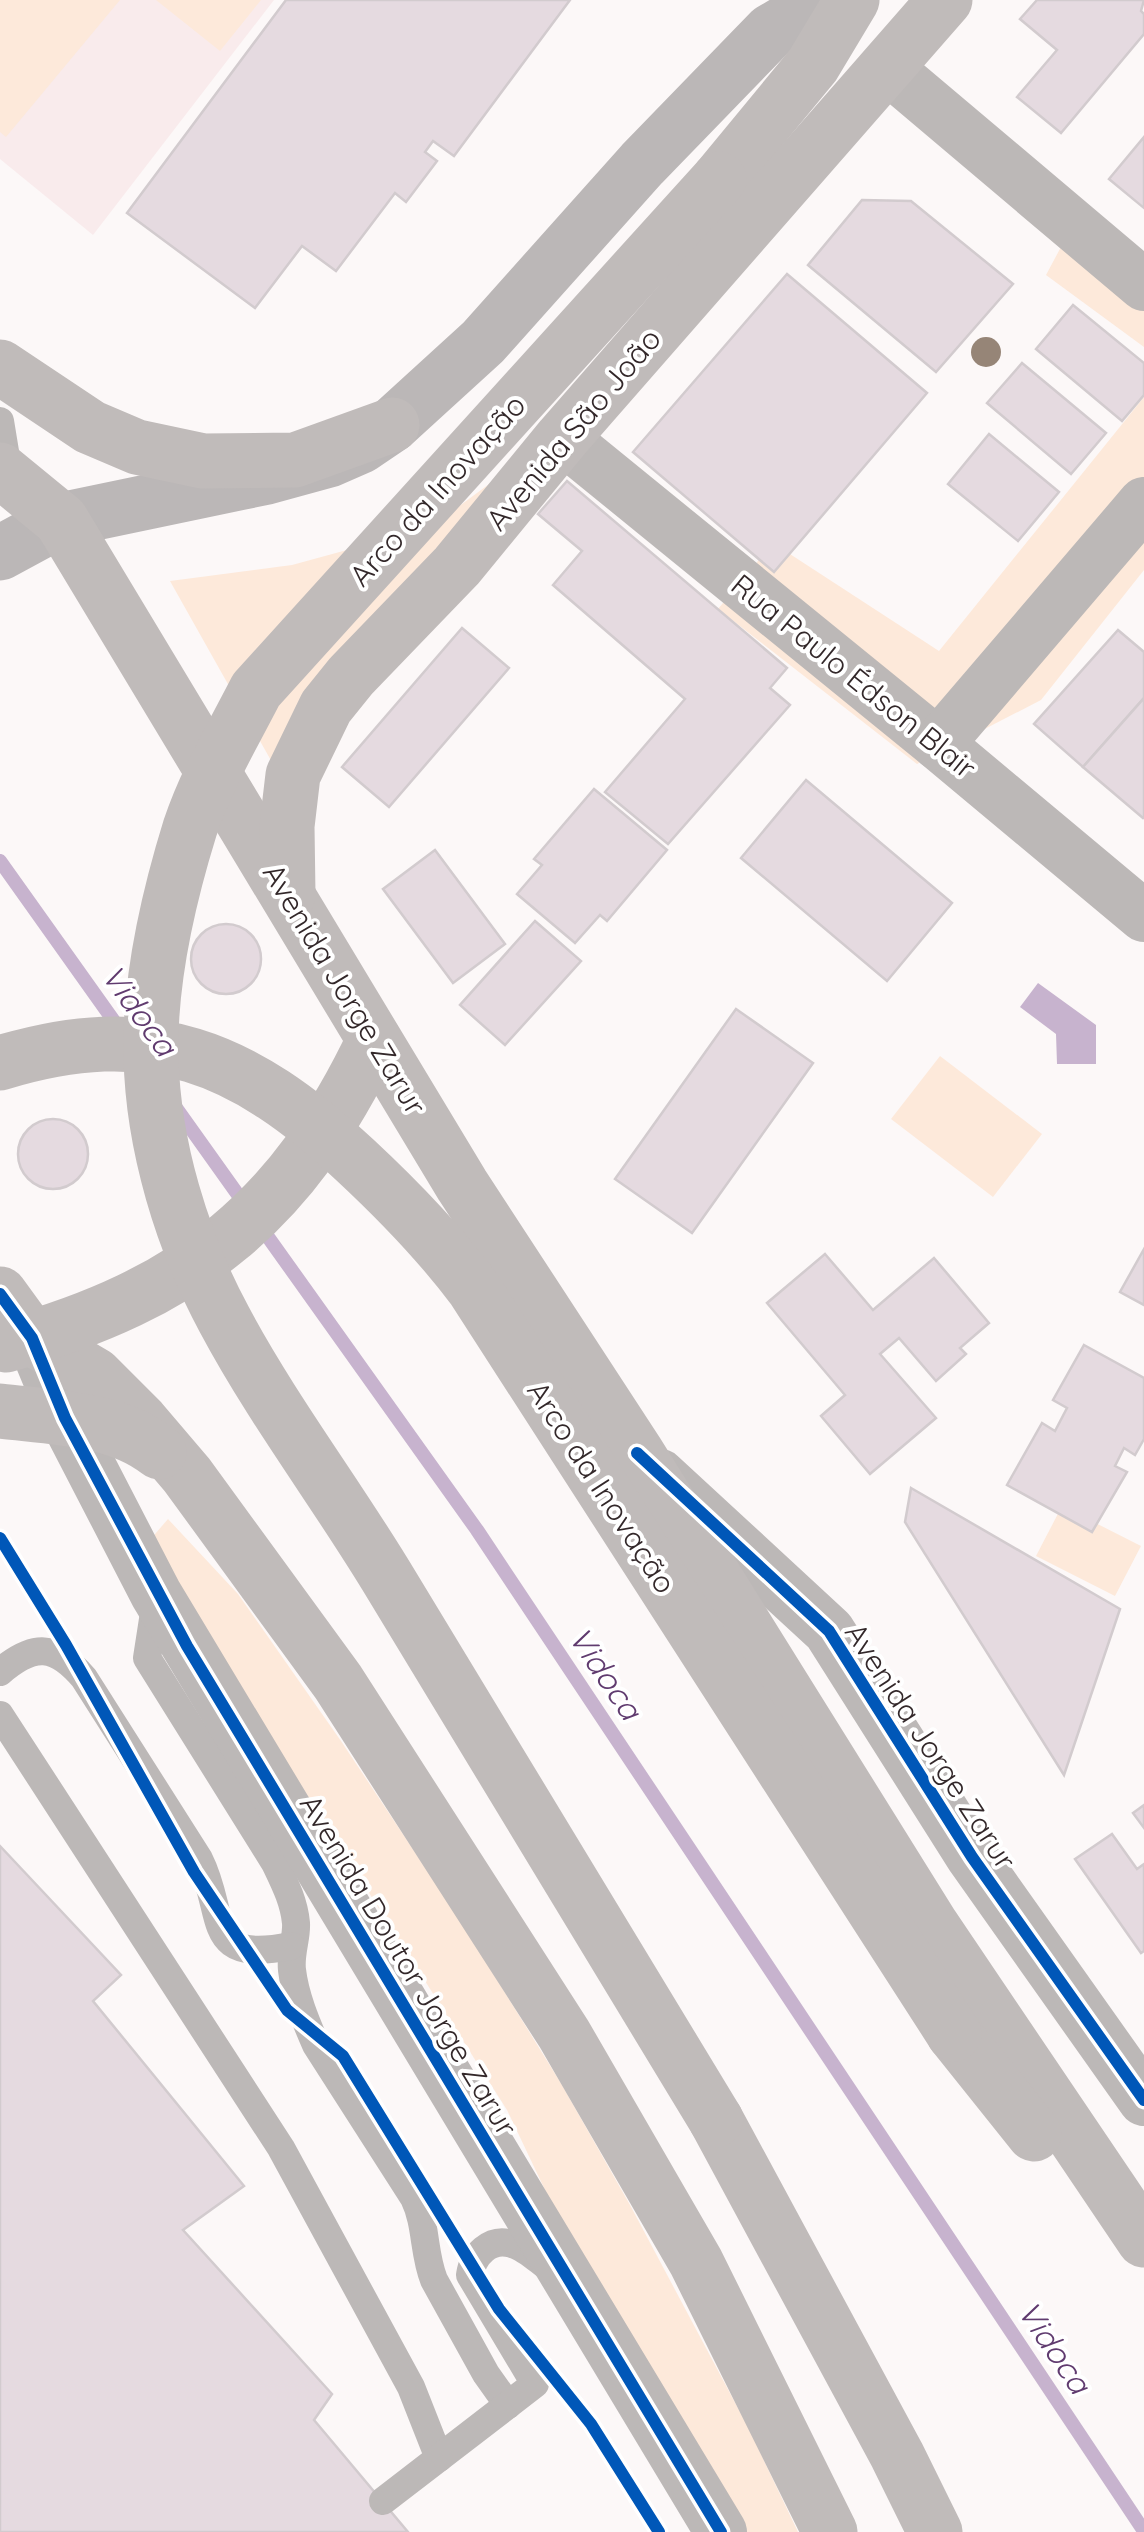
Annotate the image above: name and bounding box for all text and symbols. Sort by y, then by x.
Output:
street label: Avenida São João [477,320,669,538]
street label: Arco da Inovação [341,386,533,594]
street label: Rua Paulo Édson Blair [724,565,985,787]
street label: Avenida Jorge Zarur [255,856,435,1122]
water label: Vidoca [94,957,187,1065]
street label: Arco da Inovação [519,1374,685,1600]
street label: Avenida Jorge Zarur [837,1615,1025,1877]
water label: Vidoca [561,1619,652,1728]
street label: Avenida Doutor Jorge Zarur [292,1787,526,2143]
water label: Vidoca [1010,2293,1101,2402]

